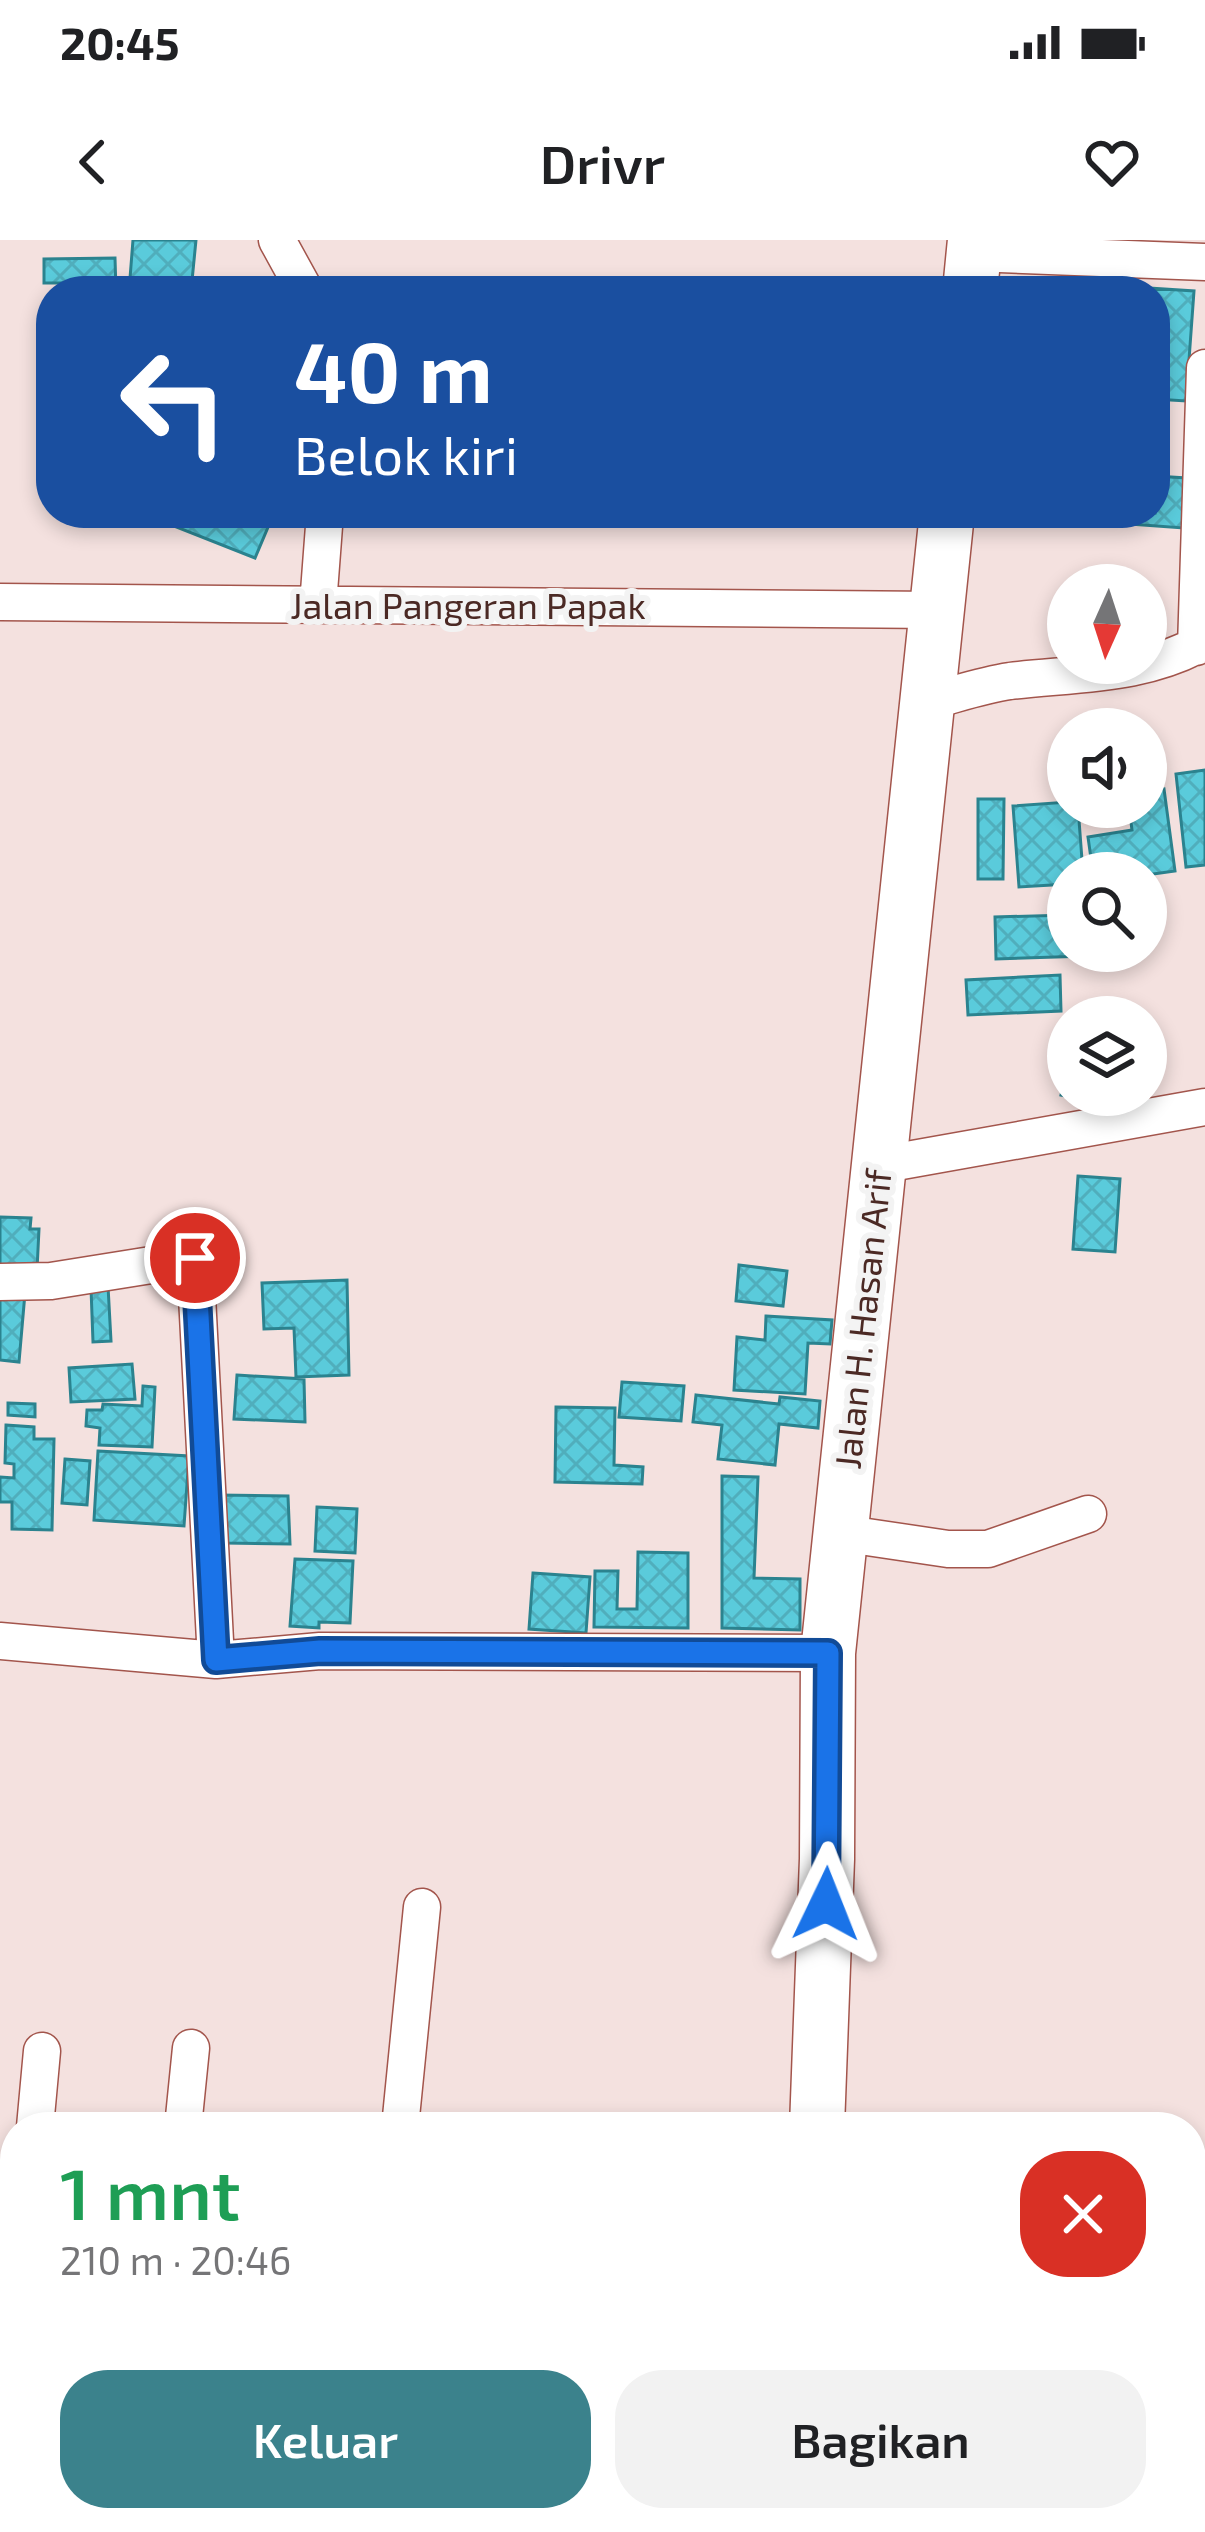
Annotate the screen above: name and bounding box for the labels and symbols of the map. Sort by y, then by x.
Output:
north arrow [1047,564,1167,684]
street label: Jalan Pangeran Papak [290,583,646,626]
street label: Jalan H. Hasan Arif [824,1166,899,1471]
pin [144,1207,246,1309]
position arrow [763,1841,889,1967]

